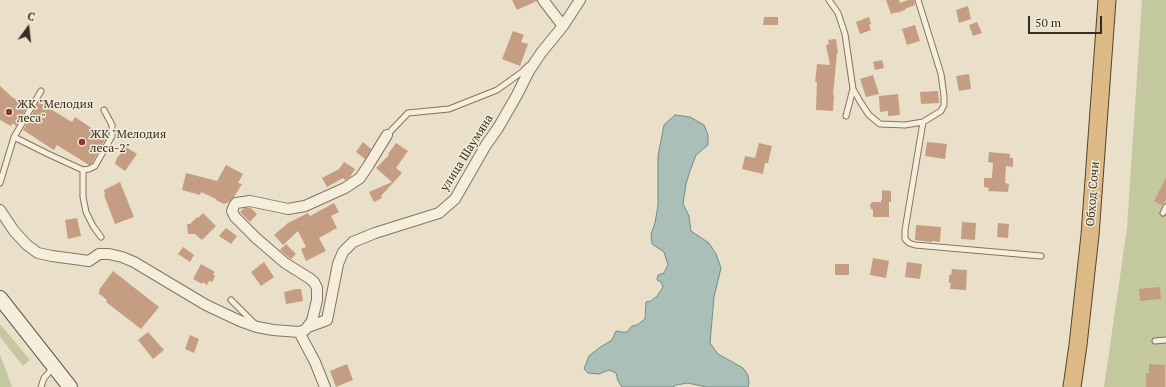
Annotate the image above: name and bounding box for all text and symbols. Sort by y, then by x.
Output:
north arrow [8,8,48,48]
scale bar [1030,8,1104,34]
text: С [26,9,36,24]
text: 50 m [1035,15,1061,30]
place label: ЖК "Мелодия леса" [17,98,93,126]
marker: ЖК "Мелодия леса" [4,107,14,117]
street label: улица Шаумяна [438,112,496,194]
place label: ЖК "Мелодия леса-2" [90,128,166,156]
marker: ЖК "Мелодия леса-2" [77,137,87,147]
street label: Обход Сочи [1084,161,1102,227]

